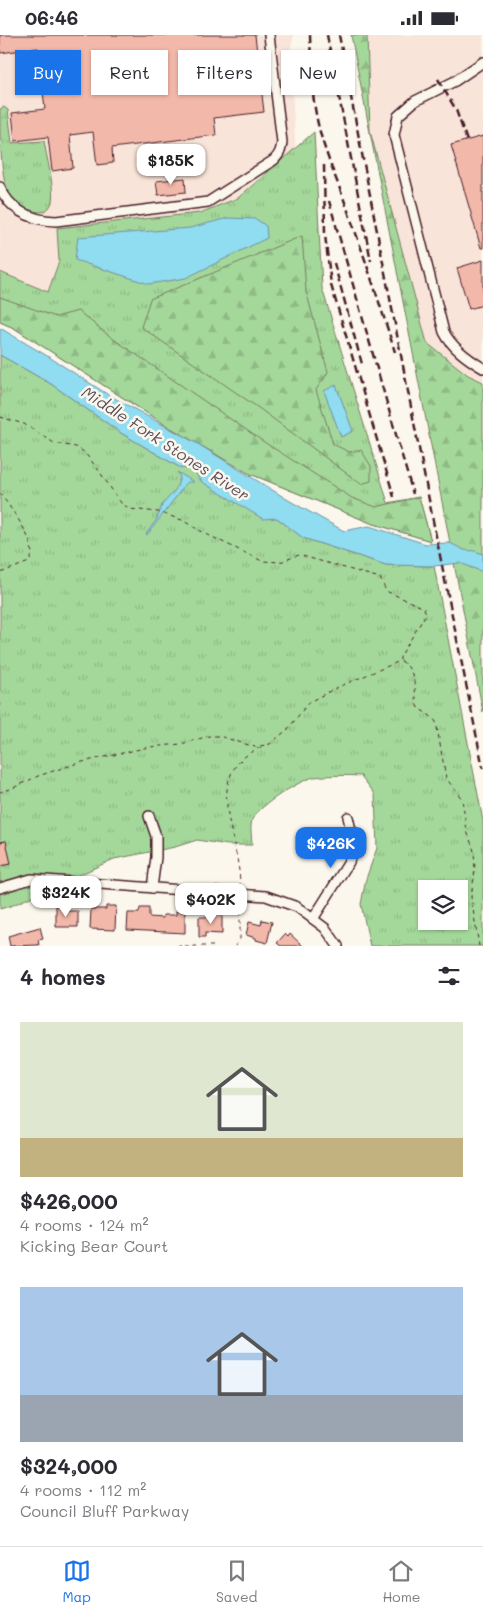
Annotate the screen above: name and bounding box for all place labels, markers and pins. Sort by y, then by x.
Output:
pin: $185K [136,143,206,186]
pin: $426K [296,827,366,869]
pin: $324K [31,875,101,918]
pin: $402K [176,883,246,925]

